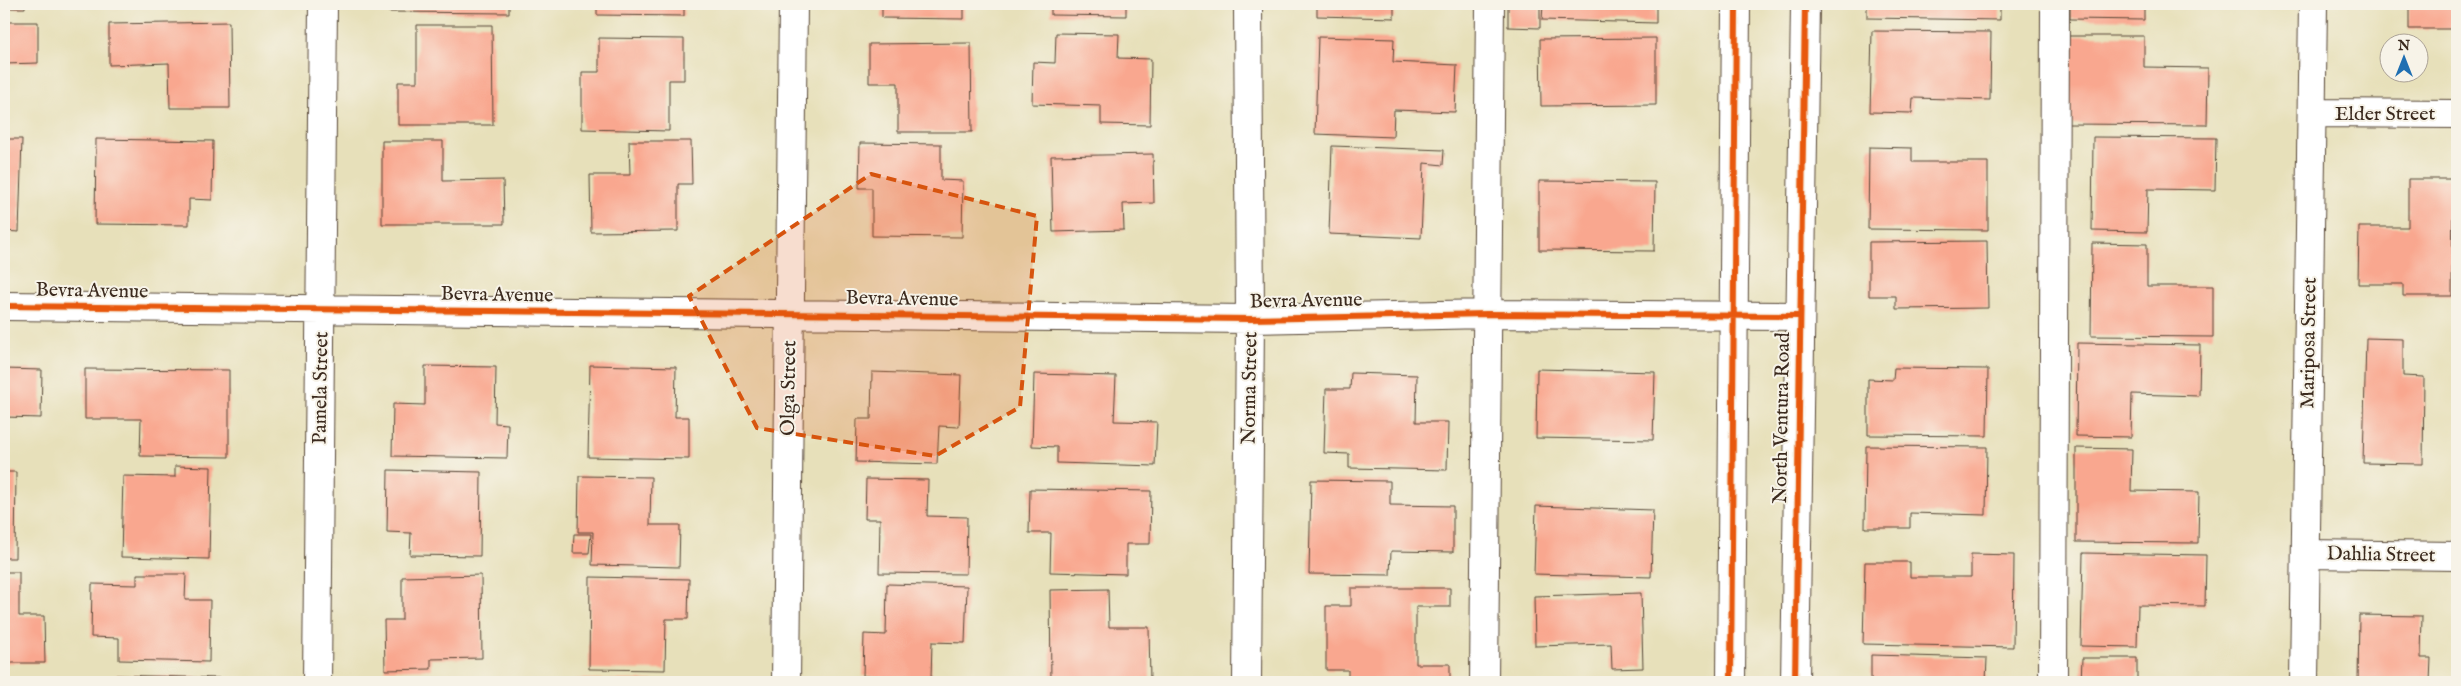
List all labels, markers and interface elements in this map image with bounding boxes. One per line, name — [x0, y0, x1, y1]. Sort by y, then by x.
north arrow — [2378, 32, 2428, 82]
text: N — [2397, 37, 2410, 55]
street label: Elder Street — [2335, 102, 2435, 127]
street label: Mariposa Street — [2295, 277, 2323, 409]
street label: Bevra Avenue — [35, 278, 149, 304]
street label: Bevra Avenue — [440, 282, 554, 308]
street label: Bevra Avenue — [845, 286, 959, 312]
street label: Bevra Avenue — [1249, 288, 1363, 314]
street label: Pamela Street — [308, 331, 334, 445]
street label: Norma Street — [1237, 331, 1263, 445]
street label: North Ventura Road — [1768, 332, 1796, 504]
street label: Olga Street — [776, 340, 802, 436]
street label: Dahlia Street — [2326, 542, 2436, 568]

